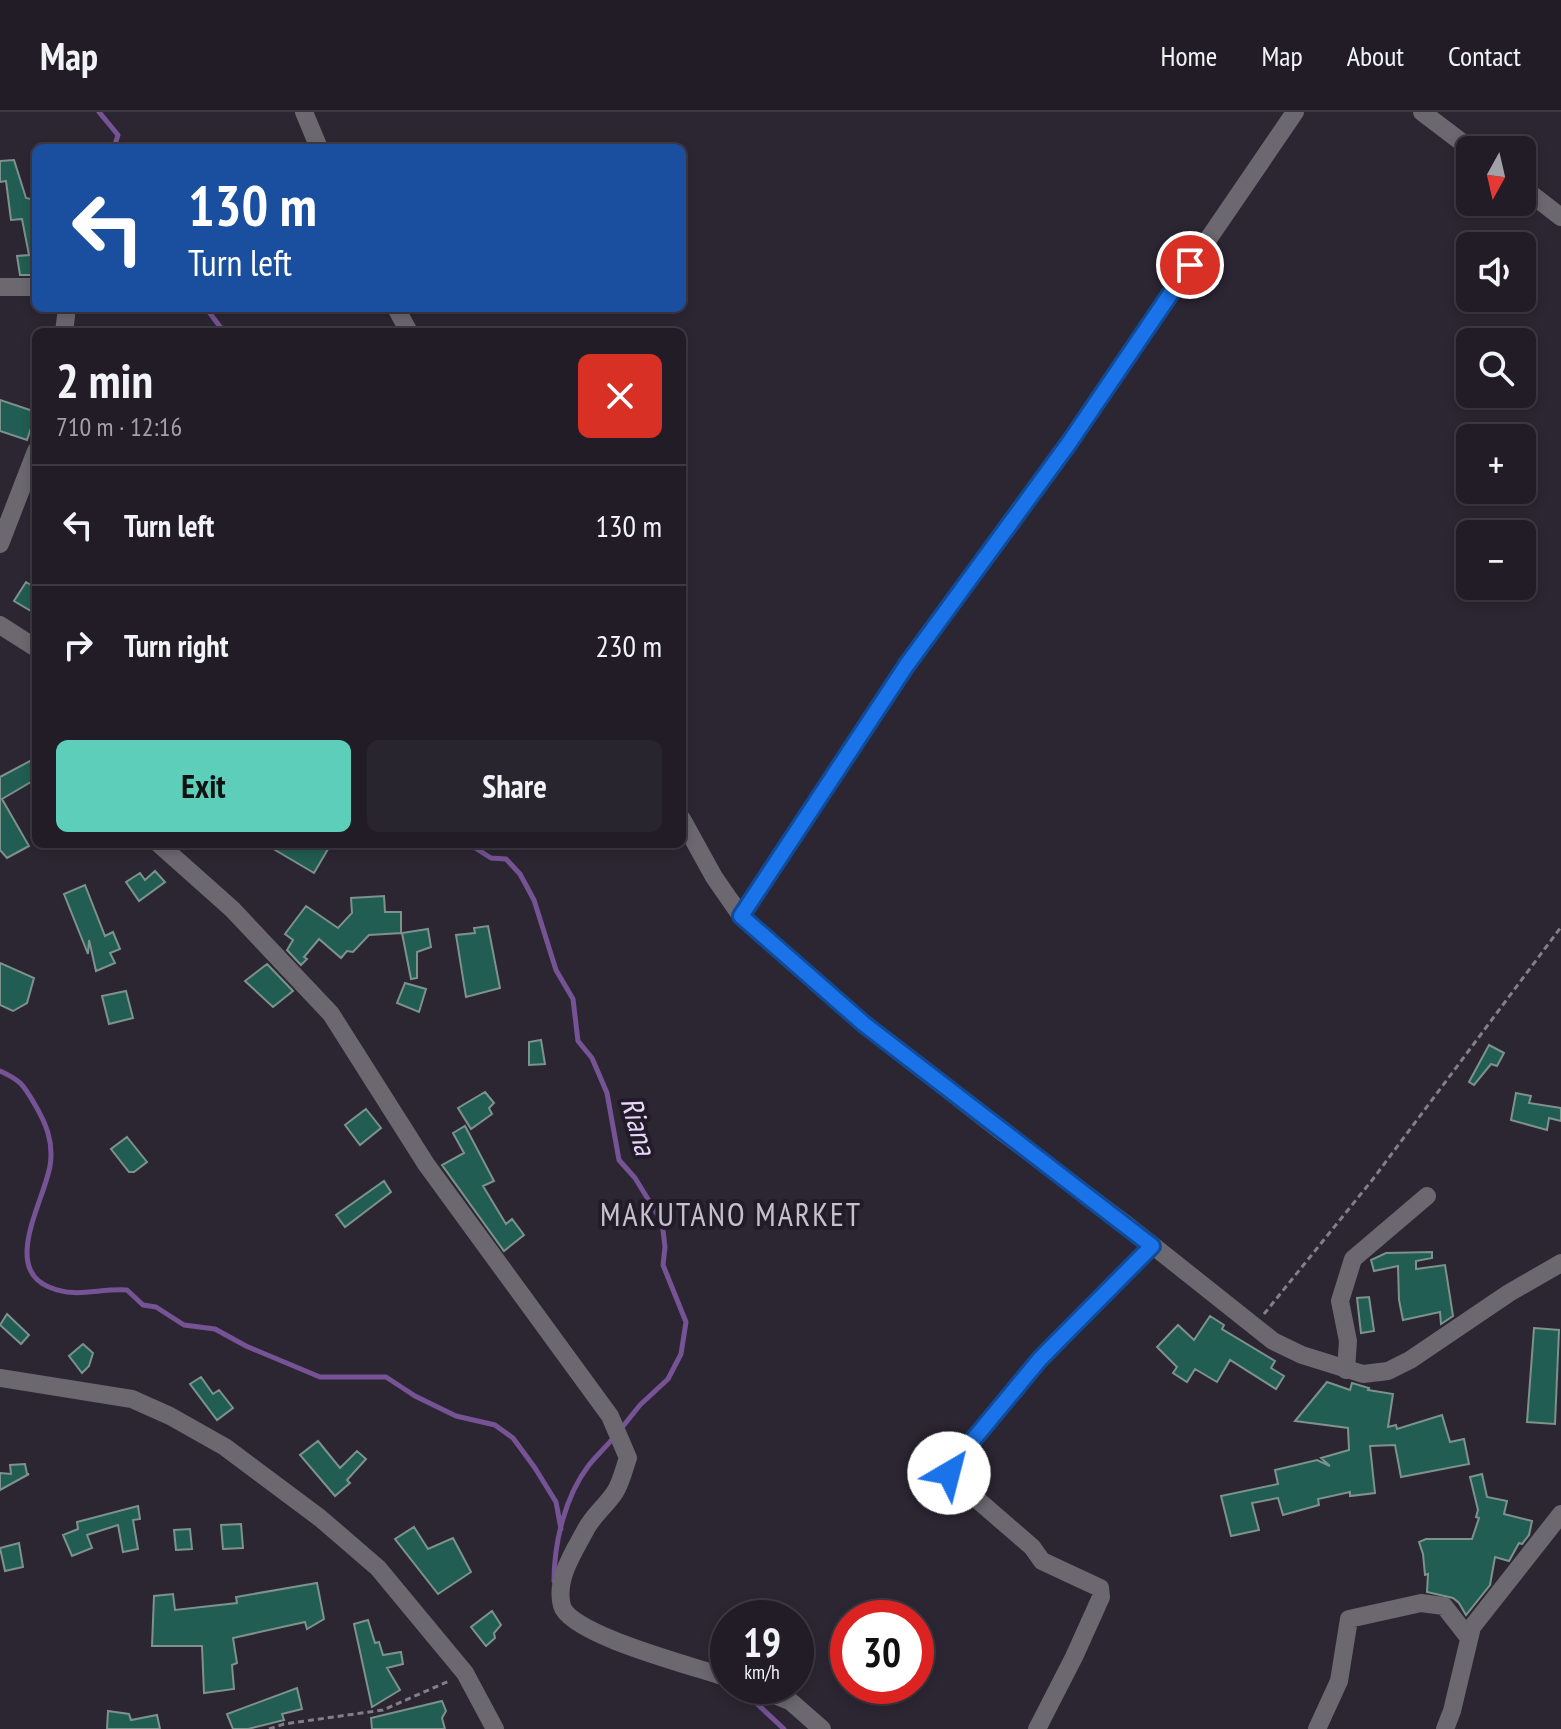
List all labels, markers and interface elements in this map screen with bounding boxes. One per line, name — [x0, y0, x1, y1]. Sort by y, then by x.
text: Map — [40, 31, 98, 80]
text: Home — [1161, 37, 1217, 74]
text: Map — [1261, 37, 1303, 74]
text: About — [1347, 37, 1404, 74]
text: Contact — [1448, 37, 1521, 74]
north arrow — [1456, 136, 1536, 216]
map controls — [1456, 136, 1536, 600]
text: 130 m — [188, 169, 317, 241]
icon: left — [56, 176, 160, 280]
pin — [1156, 231, 1224, 299]
button: sound — [1456, 232, 1536, 312]
text: Turn left — [188, 239, 292, 286]
icon: arrive — [1168, 243, 1212, 287]
button: search — [1456, 328, 1536, 408]
text: 2 min — [56, 349, 153, 411]
button: close — [578, 354, 662, 438]
text: 710 m · 12:16 — [56, 410, 182, 443]
button: + — [1456, 424, 1536, 504]
icon: left — [56, 503, 100, 547]
text: Turn left — [124, 506, 214, 545]
text: 130 m — [596, 506, 662, 545]
button: − — [1456, 520, 1536, 600]
icon: right — [56, 623, 100, 667]
text: Turn right — [124, 626, 228, 665]
text: 230 m — [596, 626, 662, 665]
button: Exit — [56, 740, 351, 832]
button: Share — [367, 740, 662, 832]
water label: Riana — [613, 1092, 667, 1161]
district label: MAKUTANO MARKET — [600, 1193, 862, 1235]
position arrow — [907, 1431, 991, 1515]
speed limit sign: 30 — [830, 1600, 934, 1704]
text: 19 — [743, 1616, 781, 1668]
text: km/h — [744, 1659, 780, 1685]

